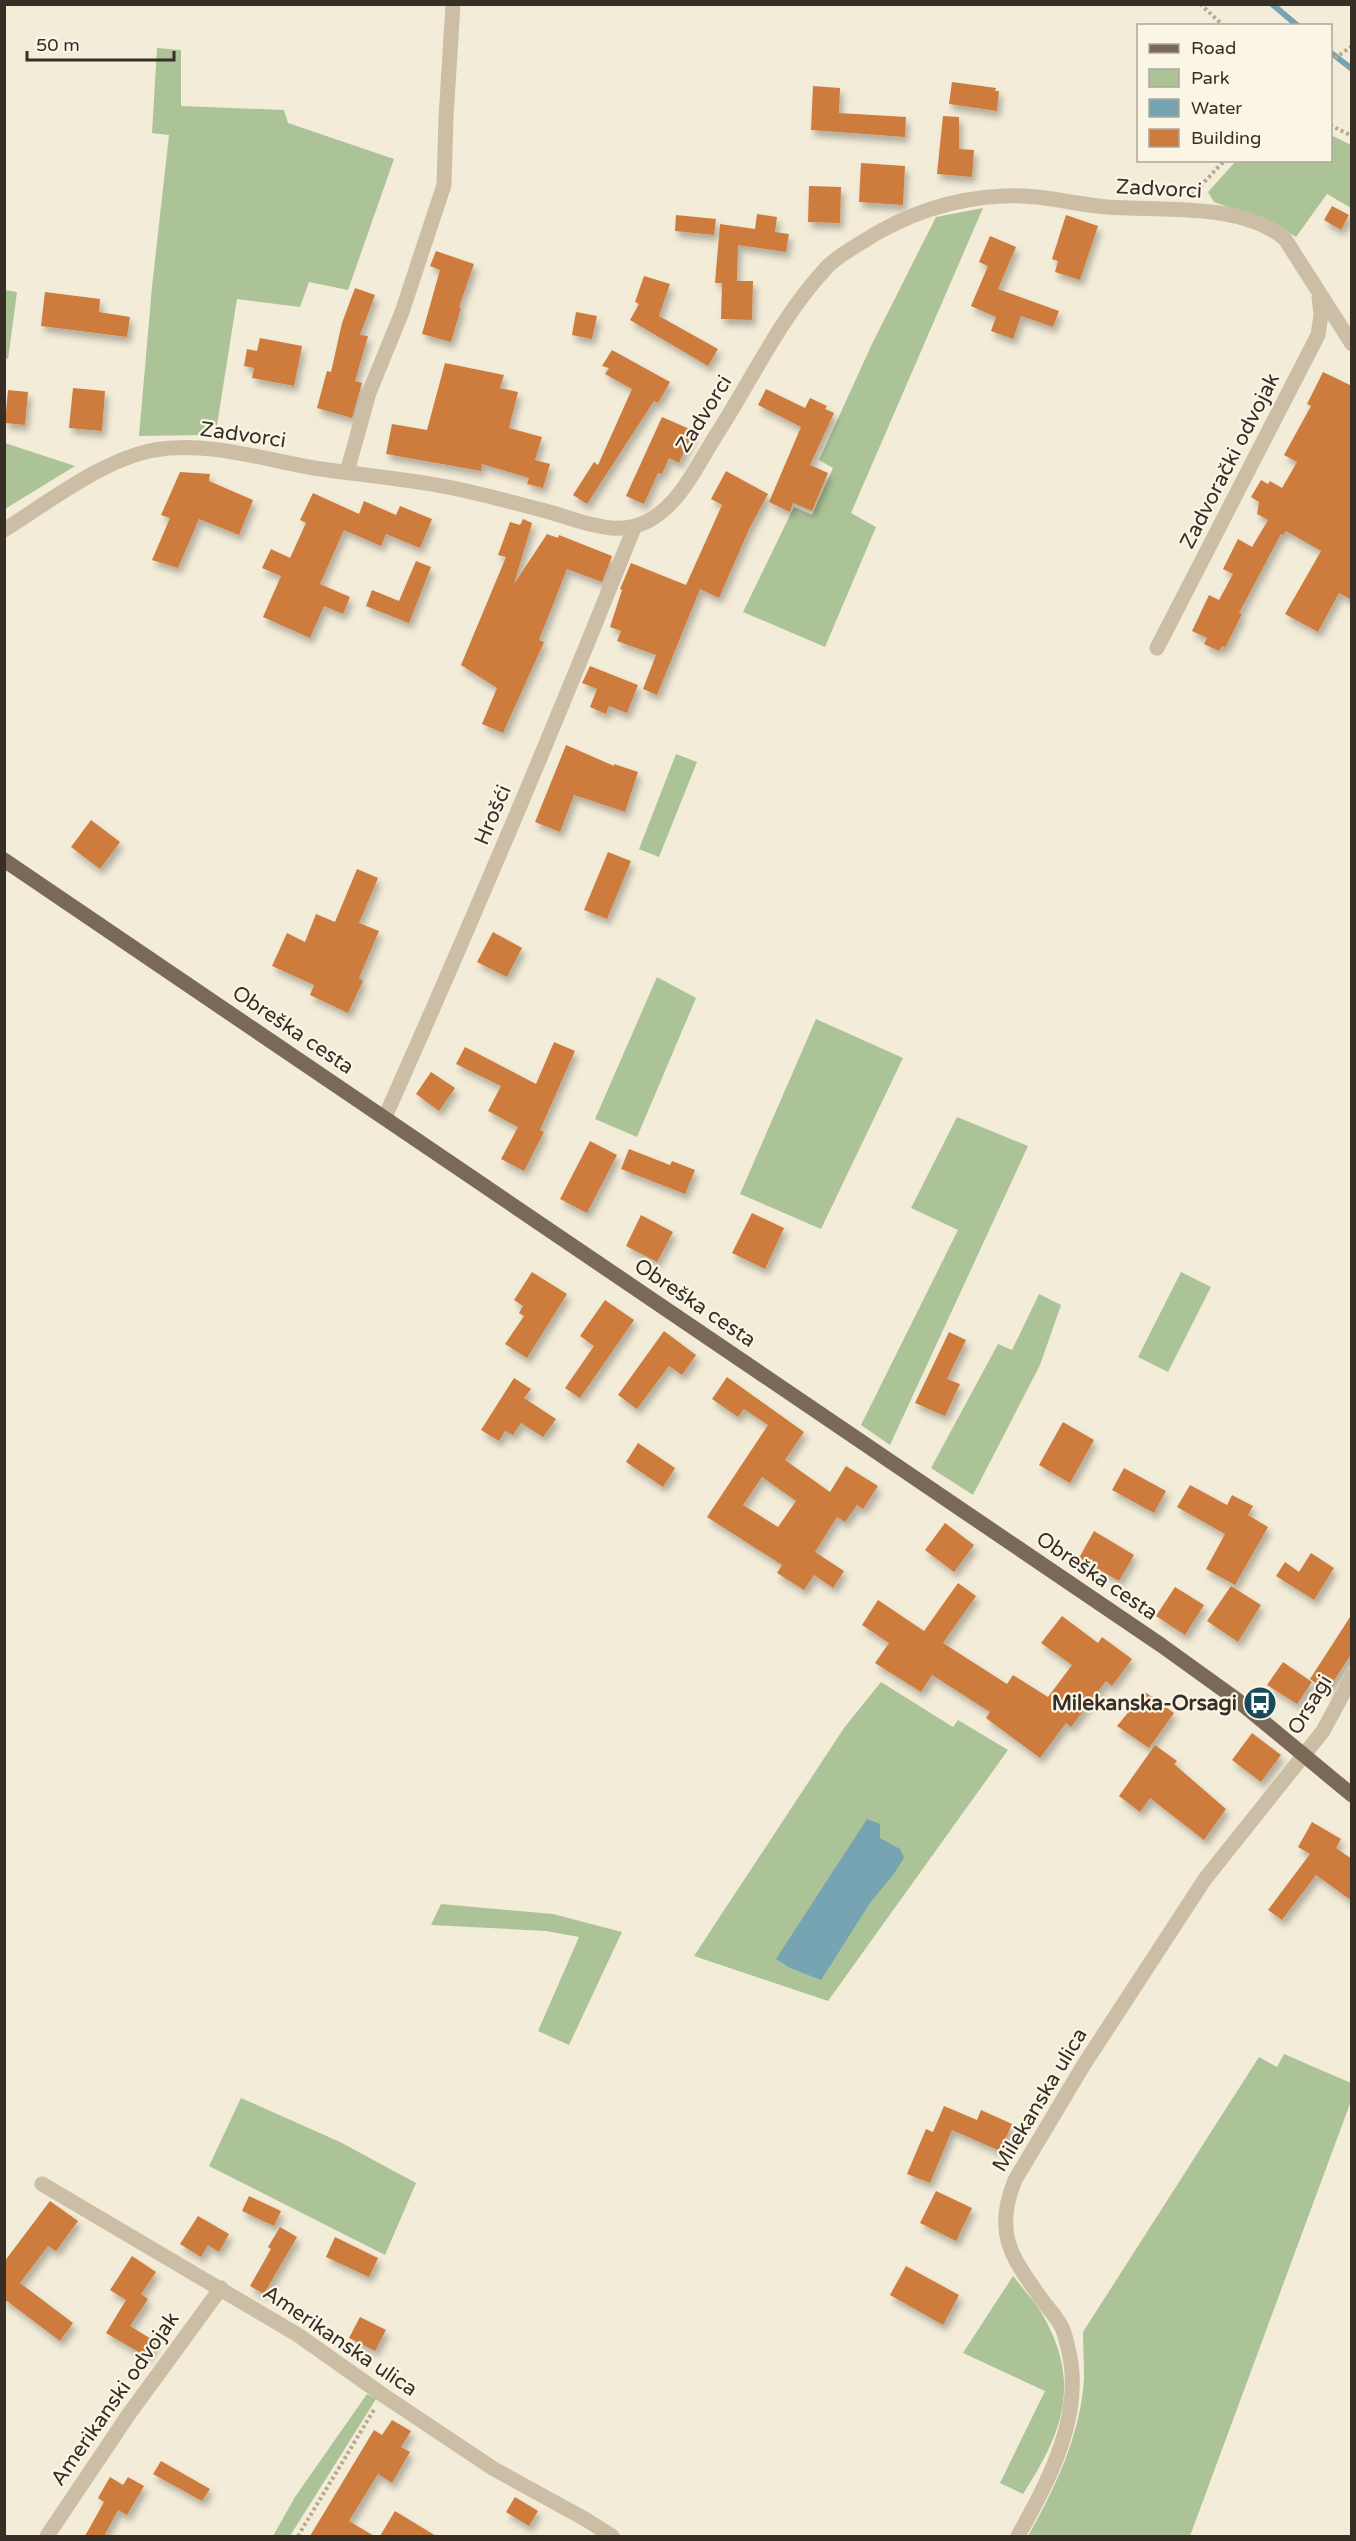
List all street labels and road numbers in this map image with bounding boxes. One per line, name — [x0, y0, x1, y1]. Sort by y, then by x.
street label: Zadvorci — [1115, 174, 1203, 204]
street label: Zadvorački odvojak — [1175, 369, 1285, 553]
street label: Zadvorci — [671, 371, 737, 457]
street label: Zadvorci — [199, 417, 287, 453]
street label: Hrošći — [469, 781, 517, 849]
street label: Obreška cesta — [228, 980, 358, 1080]
street label: Obreška cesta — [630, 1253, 760, 1353]
street label: Obreška cesta — [1032, 1526, 1162, 1626]
street label: Orsagi — [1282, 1671, 1338, 1739]
street label: Milekanska ulica — [987, 2024, 1093, 2176]
street label: Amerikanska ulica — [258, 2280, 422, 2402]
street label: Amerikanski odvojak — [46, 2307, 184, 2491]

